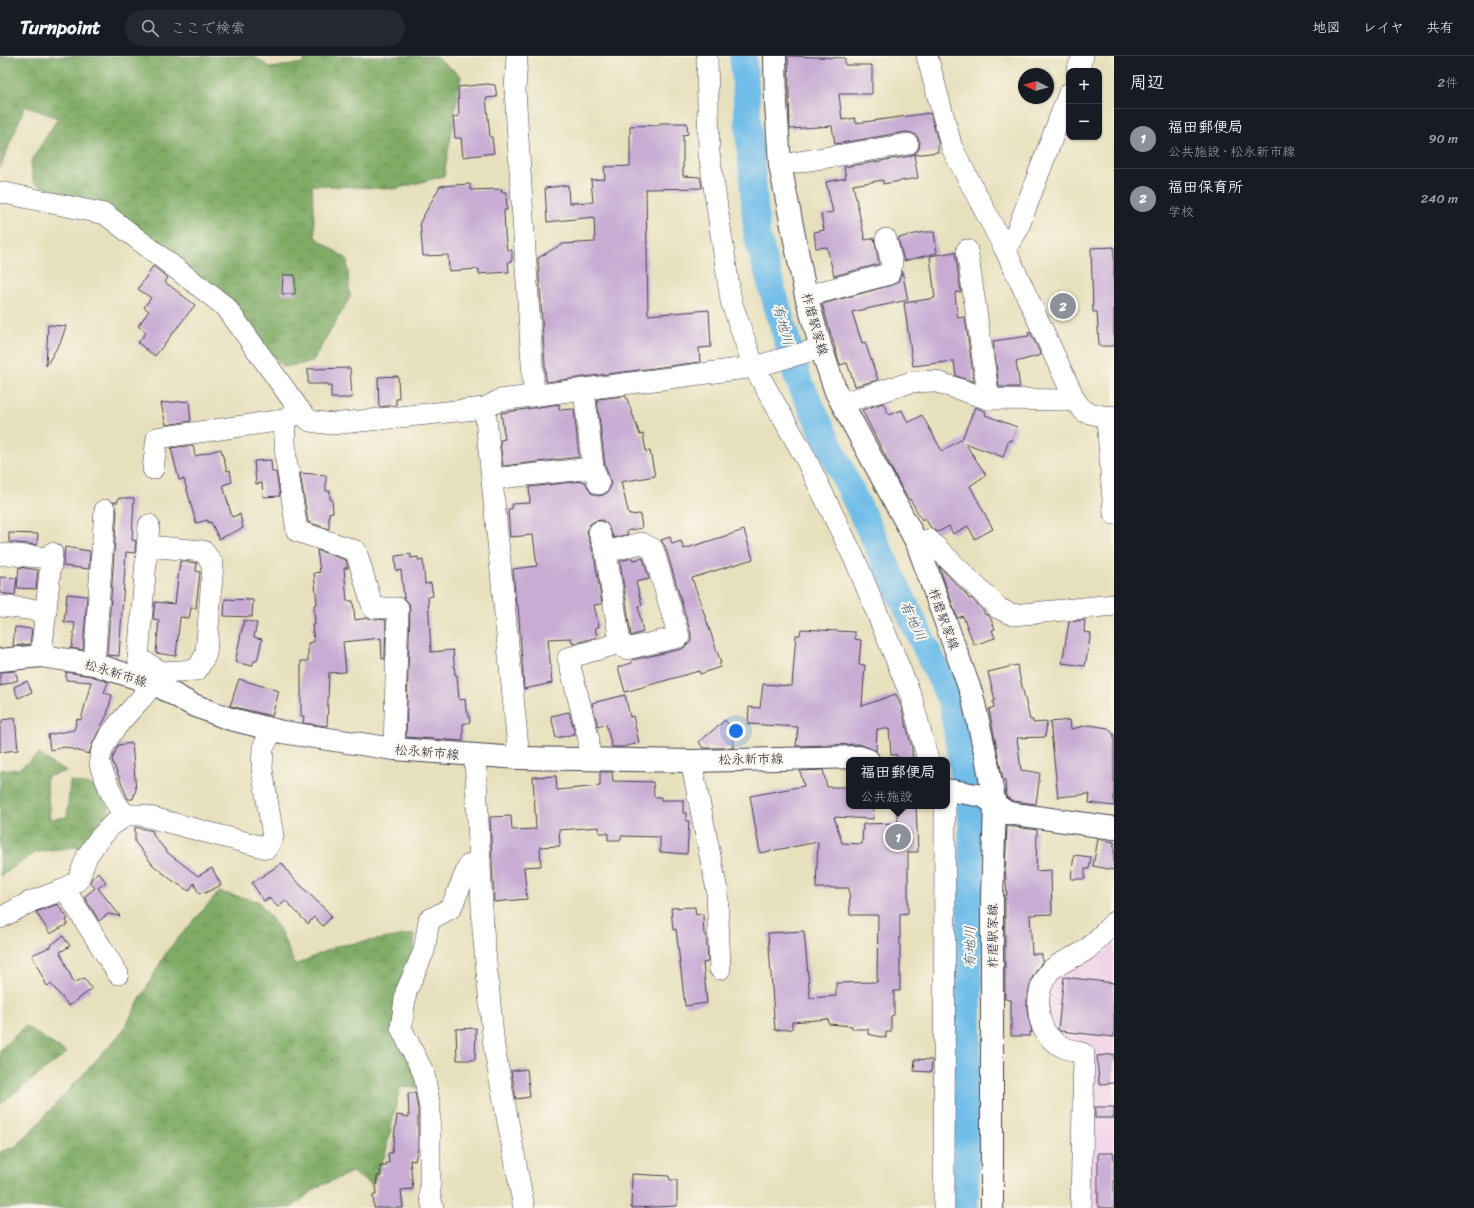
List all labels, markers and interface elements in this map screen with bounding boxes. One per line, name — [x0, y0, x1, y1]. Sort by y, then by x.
search box — [125, 10, 405, 46]
text: Turnpoint — [20, 11, 101, 44]
text: ここで検索 — [171, 15, 246, 41]
text: 地図 — [1313, 15, 1341, 40]
text: レイヤ — [1363, 15, 1404, 40]
text: 共有 — [1426, 15, 1454, 40]
icon: search — [139, 17, 161, 39]
text: 周辺 — [1130, 67, 1164, 97]
north arrow — [1018, 68, 1054, 104]
map controls — [1066, 68, 1102, 140]
button: + — [1066, 68, 1102, 104]
text: 2件 — [1437, 71, 1458, 94]
button: − — [1066, 104, 1102, 140]
text: 福田郵便局 — [1168, 114, 1243, 140]
text: 1 — [1140, 127, 1146, 150]
text: 90 m — [1428, 127, 1458, 150]
text: 公共施設 · 松永新市線 — [1168, 140, 1295, 163]
text: 福田保育所 — [1168, 174, 1243, 200]
text: 2 — [1139, 187, 1147, 210]
text: 240 m — [1421, 187, 1458, 210]
text: 学校 — [1168, 200, 1194, 223]
street label: 柞磨駅家線 — [795, 290, 835, 359]
pin: 2 — [1050, 291, 1076, 321]
water label: 有地川 — [765, 301, 801, 349]
street label: 柞磨駅家線 — [922, 585, 966, 654]
water label: 有地川 — [893, 597, 933, 645]
street label: 松永新市線 — [82, 652, 151, 694]
your location — [726, 721, 746, 741]
street label: 松永新市線 — [394, 738, 461, 766]
street label: 松永新市線 — [718, 747, 785, 771]
popup — [846, 757, 950, 809]
text: 福田郵便局 — [860, 759, 936, 785]
text: 公共施設 — [860, 785, 913, 808]
pin: 1 — [885, 822, 911, 852]
street label: 柞磨駅家線 — [981, 903, 1004, 969]
water label: 有地川 — [957, 926, 983, 968]

